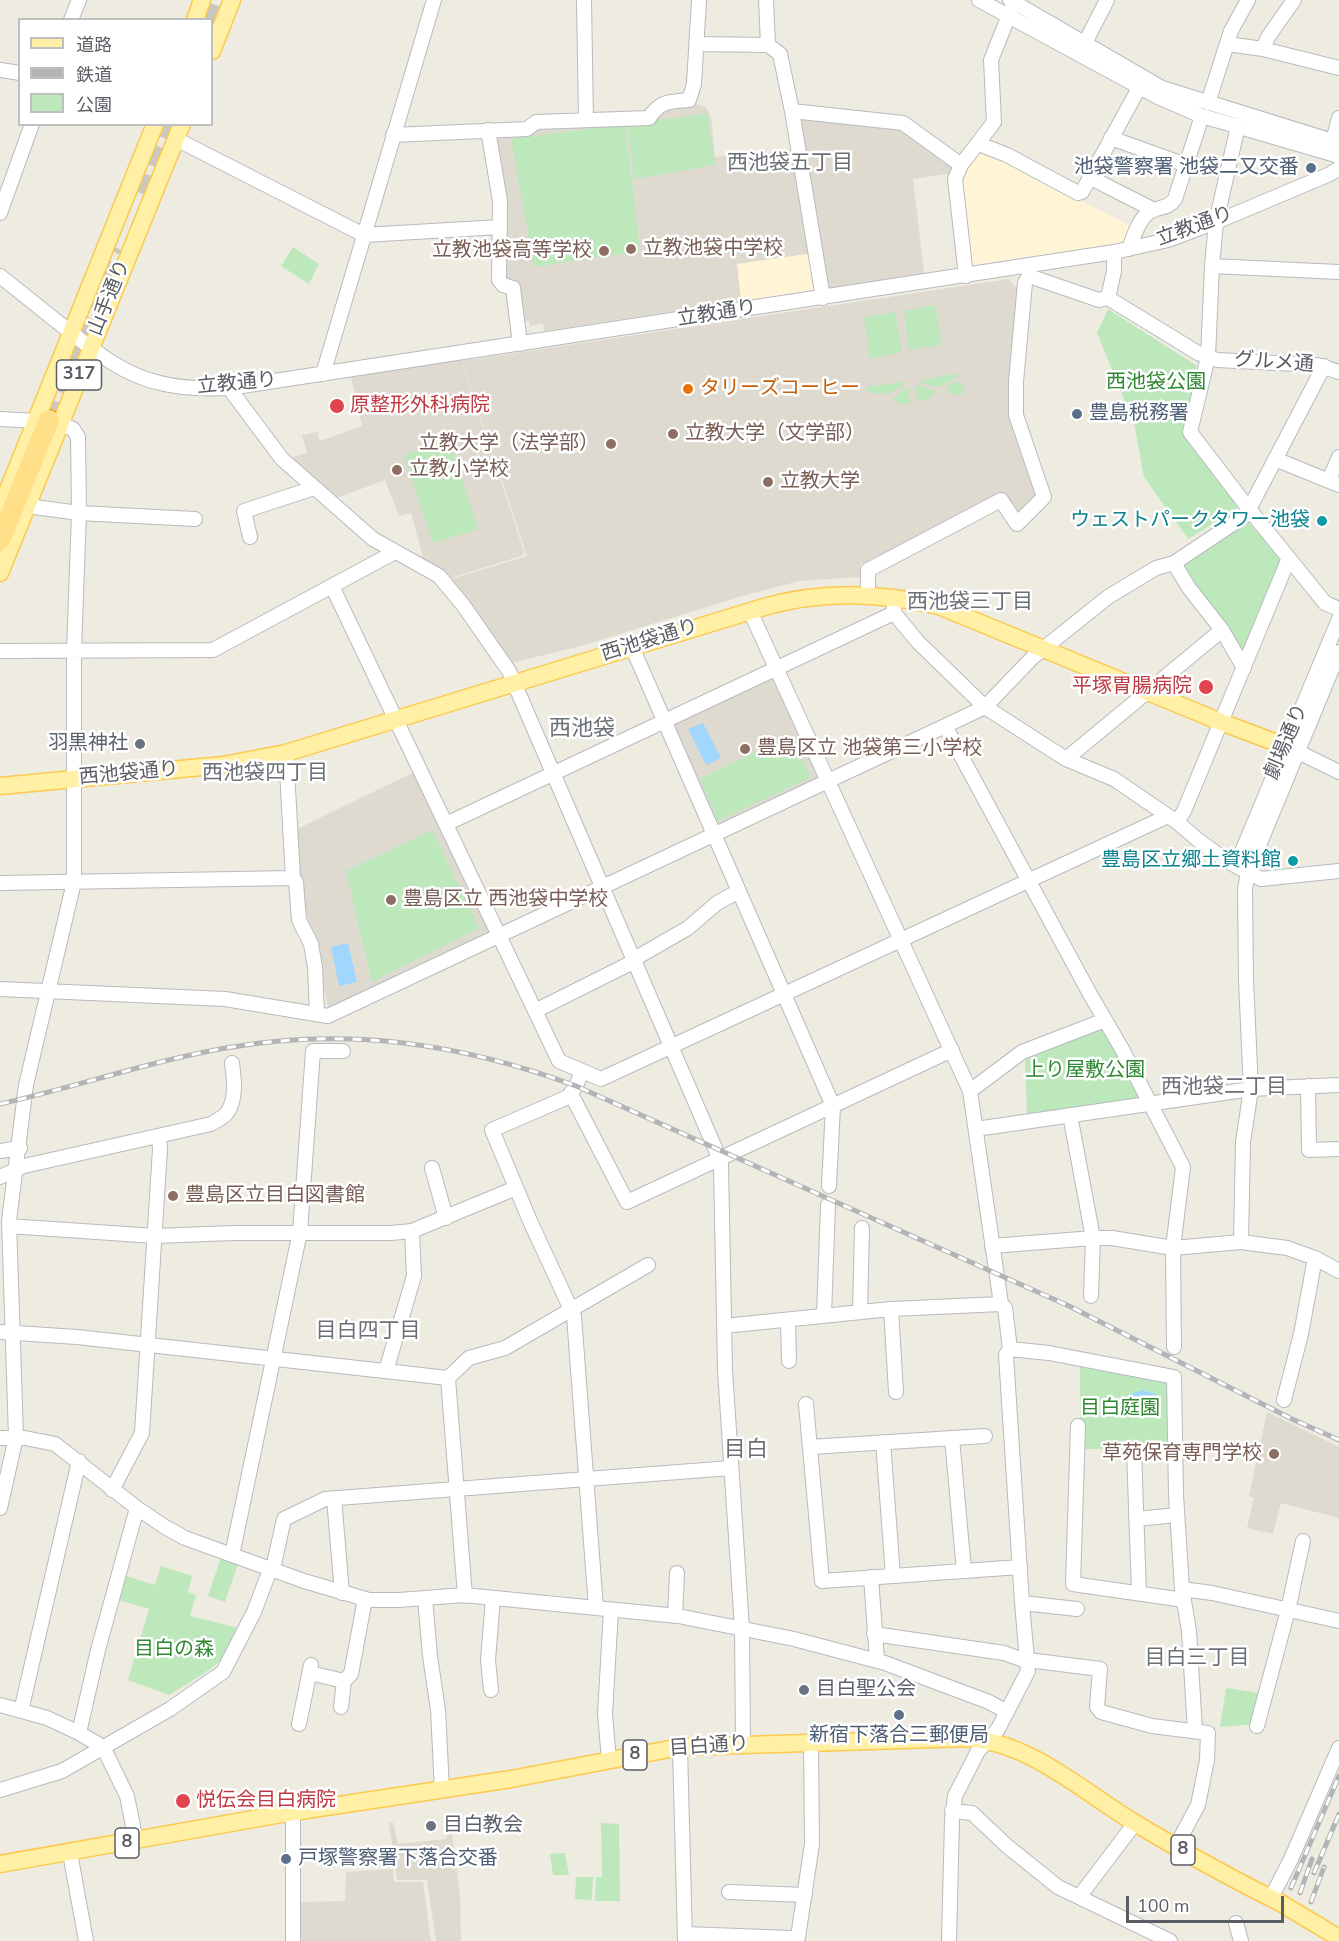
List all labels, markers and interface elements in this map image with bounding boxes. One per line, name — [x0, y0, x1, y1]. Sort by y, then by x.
legend — [18, 18, 213, 126]
text: 道路 — [76, 33, 112, 57]
text: 鉄道 — [76, 63, 112, 87]
text: 公園 — [76, 93, 112, 117]
district label: 西池袋五丁目 — [727, 151, 853, 177]
place label: 池袋警察署 池袋二又交番 — [1074, 156, 1299, 180]
marker: 池袋警察署 池袋二又交番 — [1304, 161, 1318, 175]
street label: 立教通り — [1153, 202, 1237, 252]
place label: 立教池袋中学校 — [643, 237, 783, 261]
place label: 立教池袋高等学校 — [432, 239, 592, 263]
marker: 立教池袋中学校 — [624, 242, 638, 256]
marker: 立教池袋高等学校 — [597, 244, 611, 258]
street label: 山手通り — [84, 256, 136, 340]
street label: 立教通り — [676, 296, 758, 332]
street label: グルメ通 — [1233, 348, 1315, 378]
road number: 317 — [56, 360, 101, 390]
street label: 立教通り — [196, 369, 278, 399]
park label: 西池袋公園 — [1106, 371, 1206, 395]
place label: タリーズコーヒー — [700, 377, 860, 401]
marker: タリーズコーヒー — [681, 382, 695, 396]
place label: 原整形外科病院 — [350, 394, 490, 418]
marker: 原整形外科病院 — [328, 397, 346, 415]
place label: 豊島税務署 — [1089, 402, 1189, 426]
marker: 豊島税務署 — [1070, 407, 1084, 421]
place label: 立教大学（文学部） — [685, 422, 865, 446]
marker: 立教大学（文学部） — [666, 427, 680, 441]
place label: 立教大学（法学部） — [419, 432, 599, 456]
marker: 立教大学（法学部） — [604, 437, 618, 451]
place label: 立教小学校 — [409, 458, 509, 482]
marker: 立教小学校 — [390, 463, 404, 477]
place label: 立教大学 — [780, 470, 860, 494]
marker: 立教大学 — [761, 475, 775, 489]
place label: ウェストパークタワー池袋 — [1070, 509, 1310, 533]
marker: ウェストパークタワー池袋 — [1315, 514, 1329, 528]
district label: 西池袋三丁目 — [907, 590, 1033, 616]
street label: 西池袋通り — [599, 615, 701, 667]
place label: 平塚胃腸病院 — [1072, 675, 1192, 699]
marker: 平塚胃腸病院 — [1197, 678, 1215, 696]
street label: 劇場通り — [1260, 700, 1314, 784]
district label: 西池袋 — [549, 717, 615, 743]
place label: 羽黒神社 — [48, 732, 128, 756]
marker: 羽黒神社 — [133, 737, 147, 751]
place label: 豊島区立 池袋第三小学校 — [757, 737, 982, 761]
marker: 豊島区立 池袋第三小学校 — [738, 742, 752, 756]
street label: 西池袋通り — [78, 758, 180, 790]
district label: 西池袋四丁目 — [202, 761, 328, 787]
place label: 豊島区立郷土資料館 — [1101, 849, 1281, 873]
marker: 豊島区立郷土資料館 — [1286, 854, 1300, 868]
place label: 豊島区立 西池袋中学校 — [403, 888, 608, 912]
marker: 豊島区立 西池袋中学校 — [384, 893, 398, 907]
park label: 上り屋敷公園 — [1025, 1059, 1145, 1083]
district label: 西池袋二丁目 — [1161, 1075, 1287, 1101]
place label: 豊島区立目白図書館 — [185, 1184, 365, 1208]
marker: 豊島区立目白図書館 — [166, 1189, 180, 1203]
district label: 目白四丁目 — [316, 1319, 420, 1345]
park label: 目白庭園 — [1080, 1397, 1160, 1421]
district label: 目白 — [724, 1438, 768, 1464]
place label: 草苑保育専門学校 — [1102, 1442, 1262, 1466]
marker: 草苑保育専門学校 — [1267, 1447, 1281, 1461]
park label: 目白の森 — [134, 1638, 214, 1662]
district label: 目白三丁目 — [1145, 1646, 1249, 1672]
place label: 目白聖公会 — [816, 1678, 916, 1702]
marker: 目白聖公会 — [797, 1683, 811, 1697]
marker: 新宿下落合三郵便局 — [892, 1708, 906, 1722]
place label: 新宿下落合三郵便局 — [809, 1724, 989, 1748]
street label: 目白通り — [668, 1732, 750, 1762]
road number: 8 — [623, 1740, 647, 1770]
place label: 悦伝会目白病院 — [196, 1789, 336, 1813]
marker: 悦伝会目白病院 — [174, 1792, 192, 1810]
place label: 目白教会 — [443, 1814, 523, 1838]
marker: 目白教会 — [424, 1819, 438, 1833]
road number: 8 — [115, 1828, 139, 1858]
road number: 8 — [1171, 1835, 1195, 1865]
place label: 戸塚警察署下落合交番 — [298, 1847, 498, 1871]
marker: 戸塚警察署下落合交番 — [279, 1852, 293, 1866]
scale bar — [1129, 1884, 1286, 1922]
text: 100 m — [1137, 1894, 1189, 1918]

